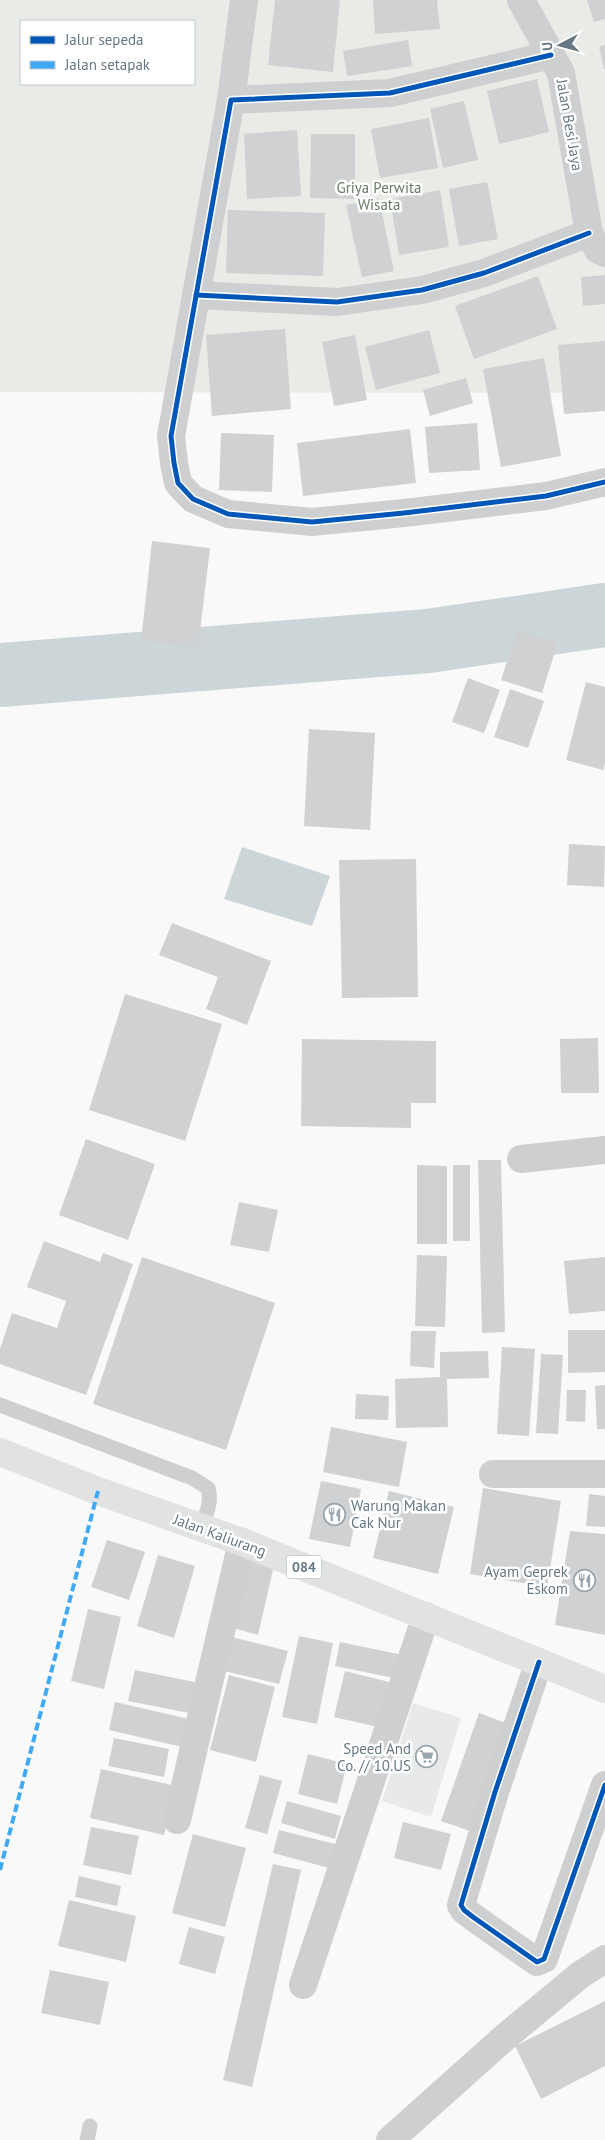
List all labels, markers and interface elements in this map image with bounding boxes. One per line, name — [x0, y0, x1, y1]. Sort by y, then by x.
legend — [20, 20, 195, 85]
north arrow — [535, 20, 585, 70]
text: Jalur sepeda — [64, 30, 144, 49]
text: U — [538, 41, 556, 52]
text: Jalan setapak — [64, 55, 151, 74]
street label: Jalan Besi Jaya — [552, 77, 587, 172]
park label: Griya Perwita Wisata — [337, 178, 421, 214]
place label: Warung Makan Cak Nur — [351, 1496, 446, 1532]
restaurant icon: Warung Makan Cak Nur — [323, 1502, 347, 1526]
street label: Jalan Kaliurang — [170, 1509, 269, 1561]
road number: 084 — [286, 1555, 322, 1578]
place label: Ayam Geprek Eskom — [484, 1562, 569, 1598]
restaurant icon: Ayam Geprek Eskom — [572, 1568, 596, 1592]
place label: Speed And Co. // 10.US — [337, 1739, 411, 1775]
supermarket icon: Speed And Co. // 10.US — [415, 1745, 439, 1769]

